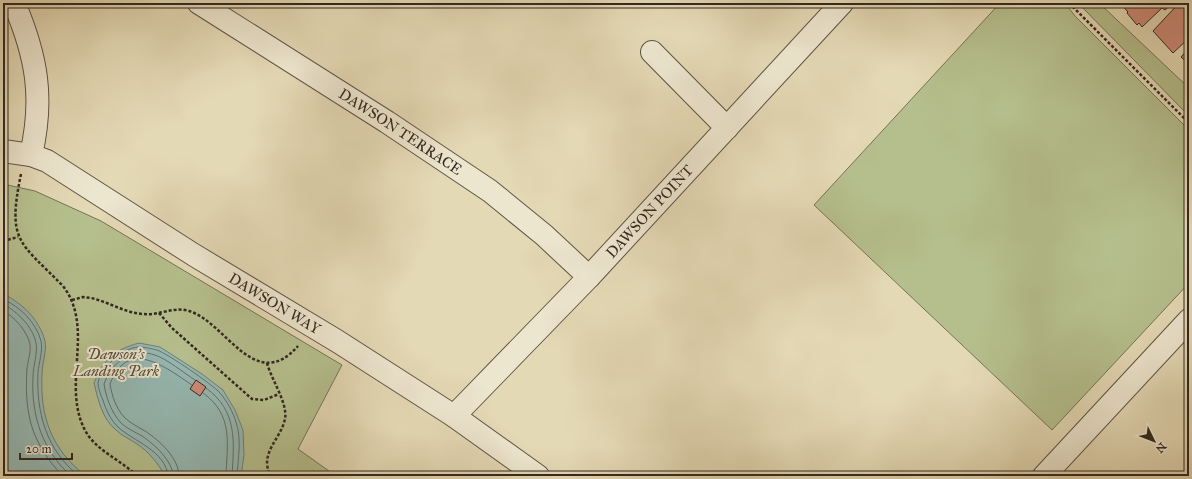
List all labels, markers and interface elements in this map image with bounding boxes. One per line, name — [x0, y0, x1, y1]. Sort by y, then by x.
street label: DAWSON TERRACE — [335, 85, 466, 179]
street label: DAWSON POINT — [602, 161, 697, 262]
street label: DAWSON WAY — [226, 269, 324, 338]
park label: Dawson's Landing Park — [72, 345, 159, 380]
north arrow — [1134, 421, 1174, 461]
scale bar — [20, 435, 72, 461]
text: N — [1153, 440, 1169, 456]
text: 20 m — [26, 442, 52, 456]

